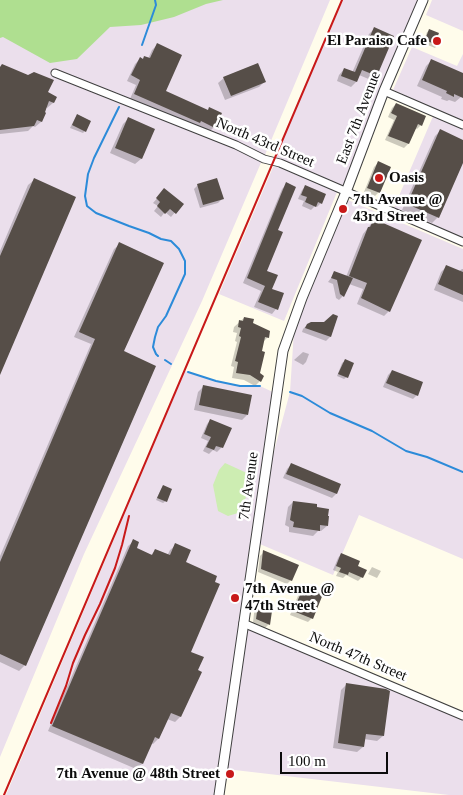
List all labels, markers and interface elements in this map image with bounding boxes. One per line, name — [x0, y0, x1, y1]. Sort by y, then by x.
place label: El Paraiso Cafe — [327, 32, 427, 50]
marker: El Paraiso Cafe — [431, 35, 443, 47]
street label: East 7th Avenue — [333, 69, 385, 167]
street label: North 43rd Street — [213, 114, 317, 172]
place label: Oasis — [389, 169, 424, 187]
marker: Oasis — [373, 172, 385, 184]
place label: 7th Avenue @ 43rd Street — [353, 191, 443, 226]
marker: 7th Avenue @ 43rd Street — [337, 203, 349, 215]
street label: 7th Avenue — [235, 451, 263, 521]
place label: 7th Avenue @ 47th Street — [245, 580, 335, 615]
marker: 7th Avenue @ 47th Street — [229, 592, 241, 604]
street label: North 47th Street — [307, 628, 409, 686]
scale bar — [283, 742, 390, 774]
text: 100 m — [288, 753, 326, 769]
place label: 7th Avenue @ 48th Street — [57, 765, 220, 783]
marker: 7th Avenue @ 48th Street — [224, 768, 236, 780]

